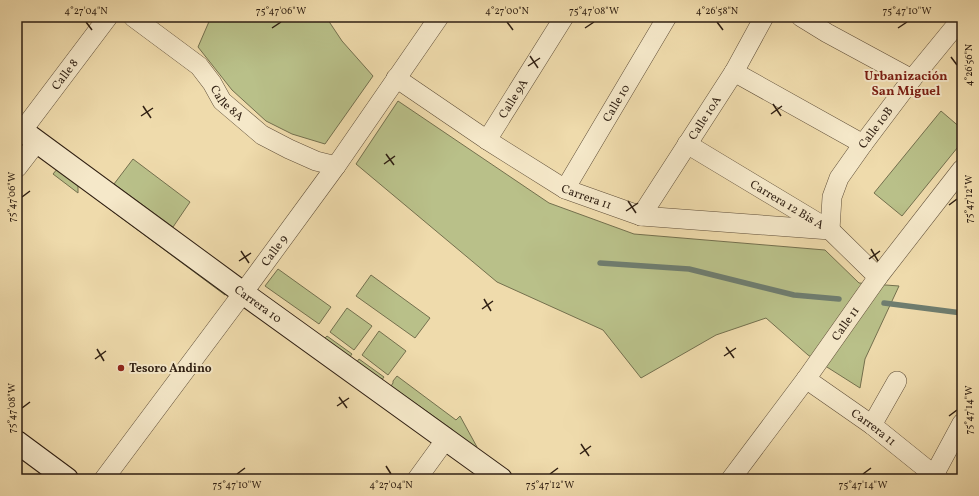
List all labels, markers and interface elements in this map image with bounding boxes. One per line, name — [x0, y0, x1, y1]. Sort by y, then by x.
text: 4°27'04"N — [64, 4, 108, 18]
text: 75°47'06"W — [256, 4, 306, 18]
text: 4°27'00"N — [485, 4, 530, 18]
text: 75°47'08"W — [569, 4, 619, 18]
text: 4°26'58"N — [696, 4, 739, 18]
text: 75°47'10"W — [882, 4, 932, 18]
text: 4°26'56"N — [962, 43, 976, 86]
street label: Calle 8 — [49, 56, 83, 94]
district label: Urbanización San Miguel — [864, 68, 948, 101]
street label: Calle 9A — [495, 76, 533, 122]
street label: Calle 10 — [600, 82, 634, 125]
street label: Calle 8A — [206, 83, 247, 125]
street label: Calle 10A — [685, 93, 726, 143]
street label: Calle 10B — [855, 104, 897, 152]
text: 75°47'06"W — [5, 172, 19, 222]
text: 75°47'12"W — [962, 175, 976, 223]
street label: Carrera 12 Bis A — [747, 177, 827, 234]
street label: Carrera 11 — [559, 181, 613, 214]
street label: Calle 9 — [258, 232, 292, 270]
street label: Carrera 10 — [231, 282, 284, 327]
street label: Calle 11 — [828, 304, 864, 344]
place label: Tesoro Andino — [129, 361, 212, 377]
marker: Tesoro Andino — [116, 363, 126, 373]
text: 75°47'08"W — [5, 383, 19, 433]
text: 75°47'14"W — [962, 386, 976, 434]
street label: Carrera 11 — [847, 406, 899, 450]
text: 75°47'10"W — [212, 478, 262, 492]
text: 4°27'04"N — [369, 478, 413, 492]
text: 75°47'12"W — [526, 478, 574, 492]
text: 75°47'14"W — [839, 478, 887, 492]

